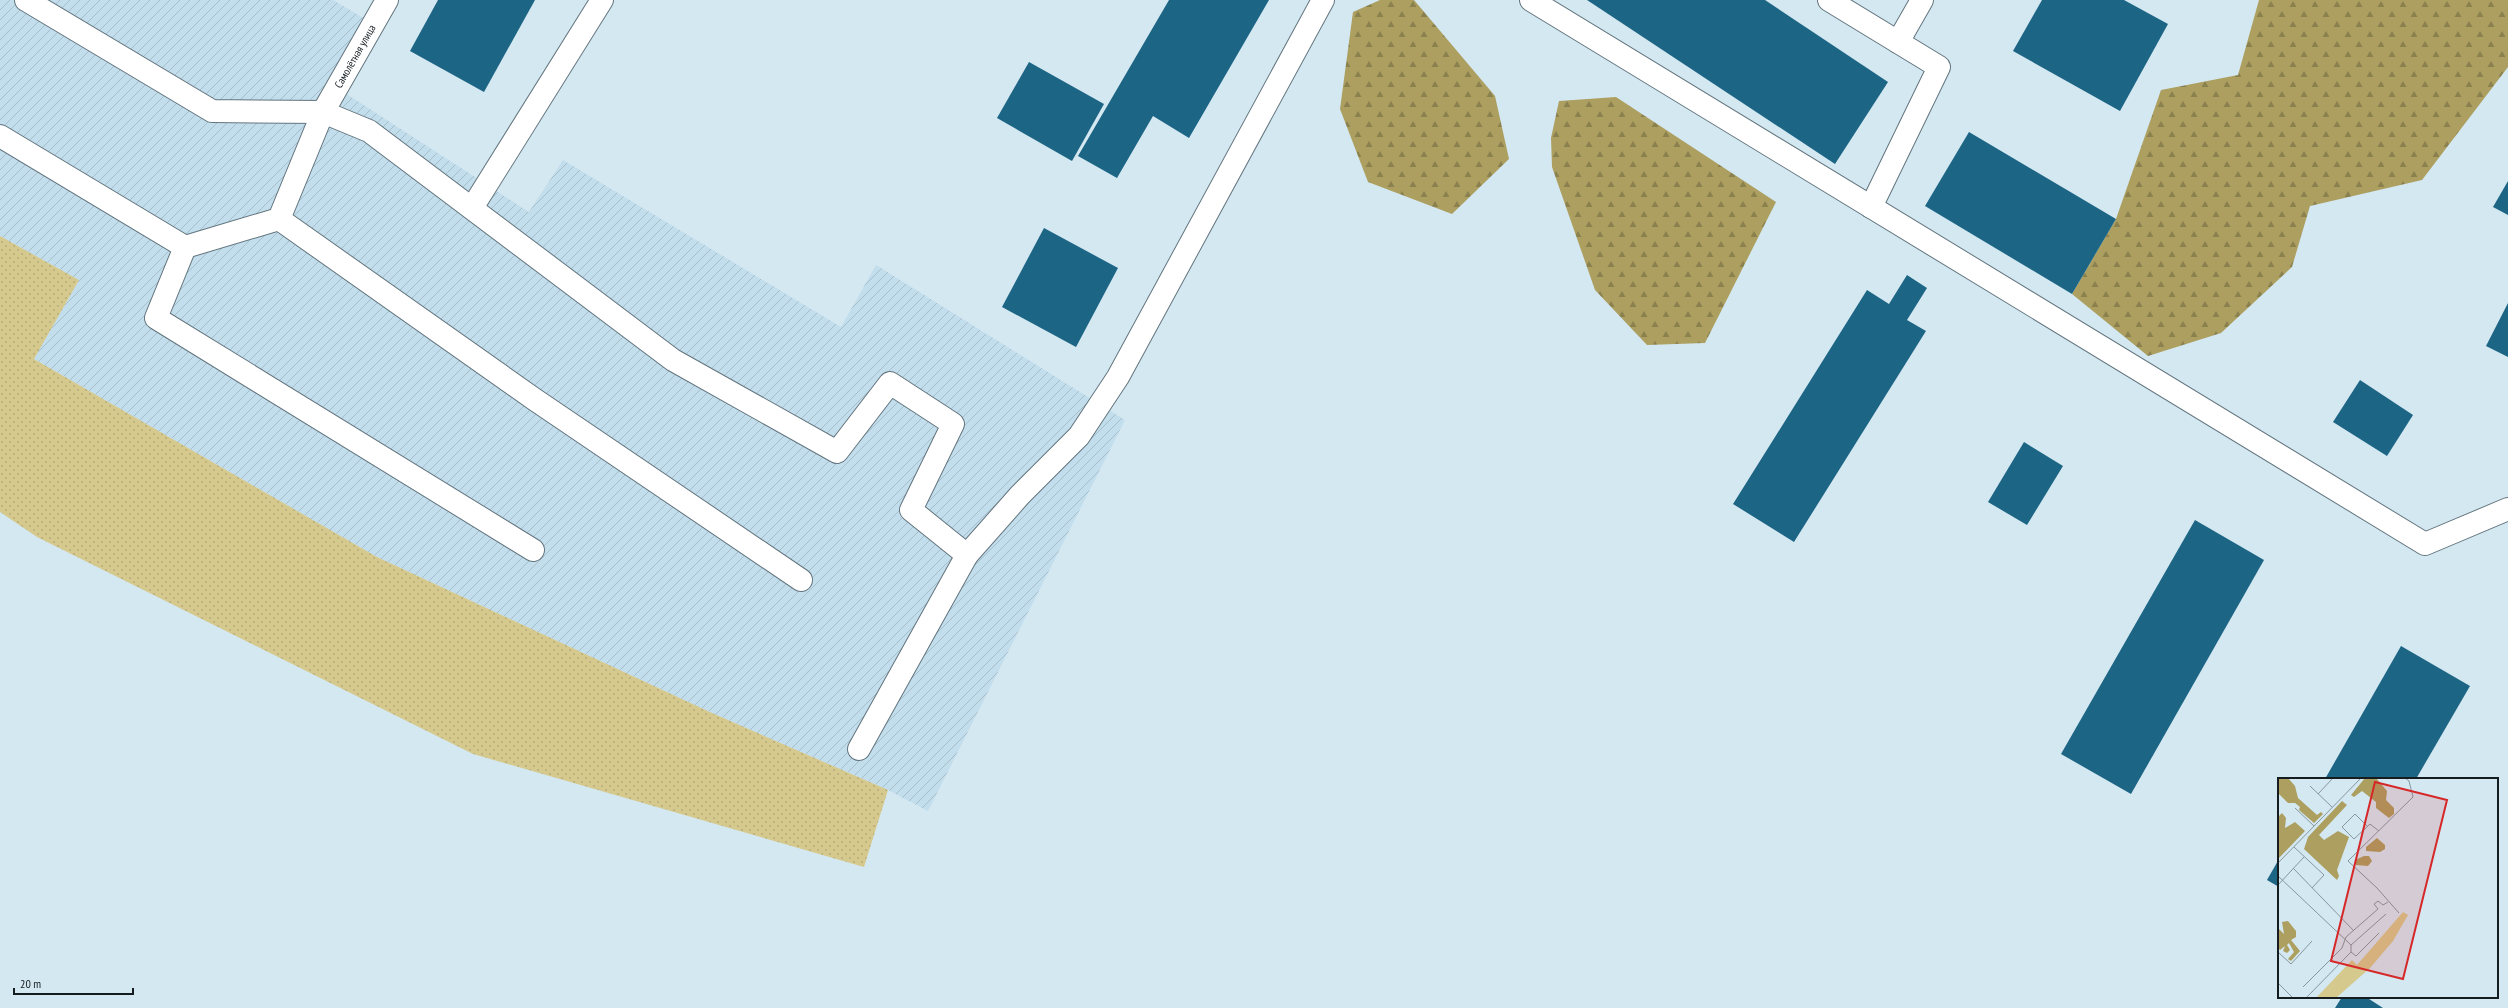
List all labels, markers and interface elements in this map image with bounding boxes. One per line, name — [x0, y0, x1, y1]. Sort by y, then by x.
street label: Самолётная улица — [331, 22, 379, 90]
inset map — [2278, 778, 2498, 998]
scale bar — [14, 970, 133, 996]
text: 20 m — [20, 976, 41, 991]

